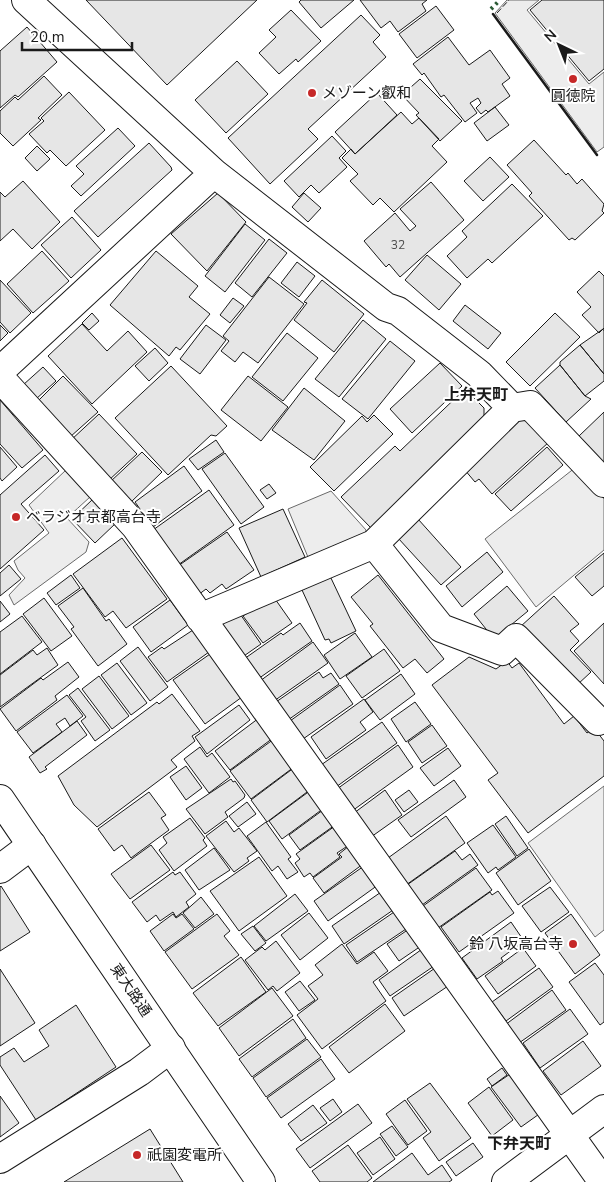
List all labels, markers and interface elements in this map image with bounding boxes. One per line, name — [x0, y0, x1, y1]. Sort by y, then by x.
scale bar — [22, 20, 132, 52]
north arrow — [534, 20, 584, 70]
text: N — [540, 25, 561, 46]
text: 20 m — [30, 27, 65, 47]
marker: 圓徳院 — [567, 73, 579, 85]
place label: メゾーン叡和 — [322, 83, 411, 103]
place label: 圓徳院 — [550, 86, 596, 106]
marker: メゾーン叡和 — [306, 87, 318, 99]
house number: 32 — [391, 237, 405, 253]
district label: 上弁天町 — [444, 384, 508, 406]
place label: ベラジオ京都高台寺 — [26, 507, 161, 527]
marker: ベラジオ京都高台寺 — [10, 511, 22, 523]
place label: 鈴 八坂高台寺 — [469, 934, 563, 954]
marker: 鈴 八坂高台寺 — [567, 938, 579, 950]
street label: 東大路通 — [106, 960, 156, 1020]
district label: 下弁天町 — [487, 1133, 551, 1155]
place label: 祇園変電所 — [147, 1145, 222, 1165]
marker: 祇園変電所 — [131, 1149, 143, 1161]

